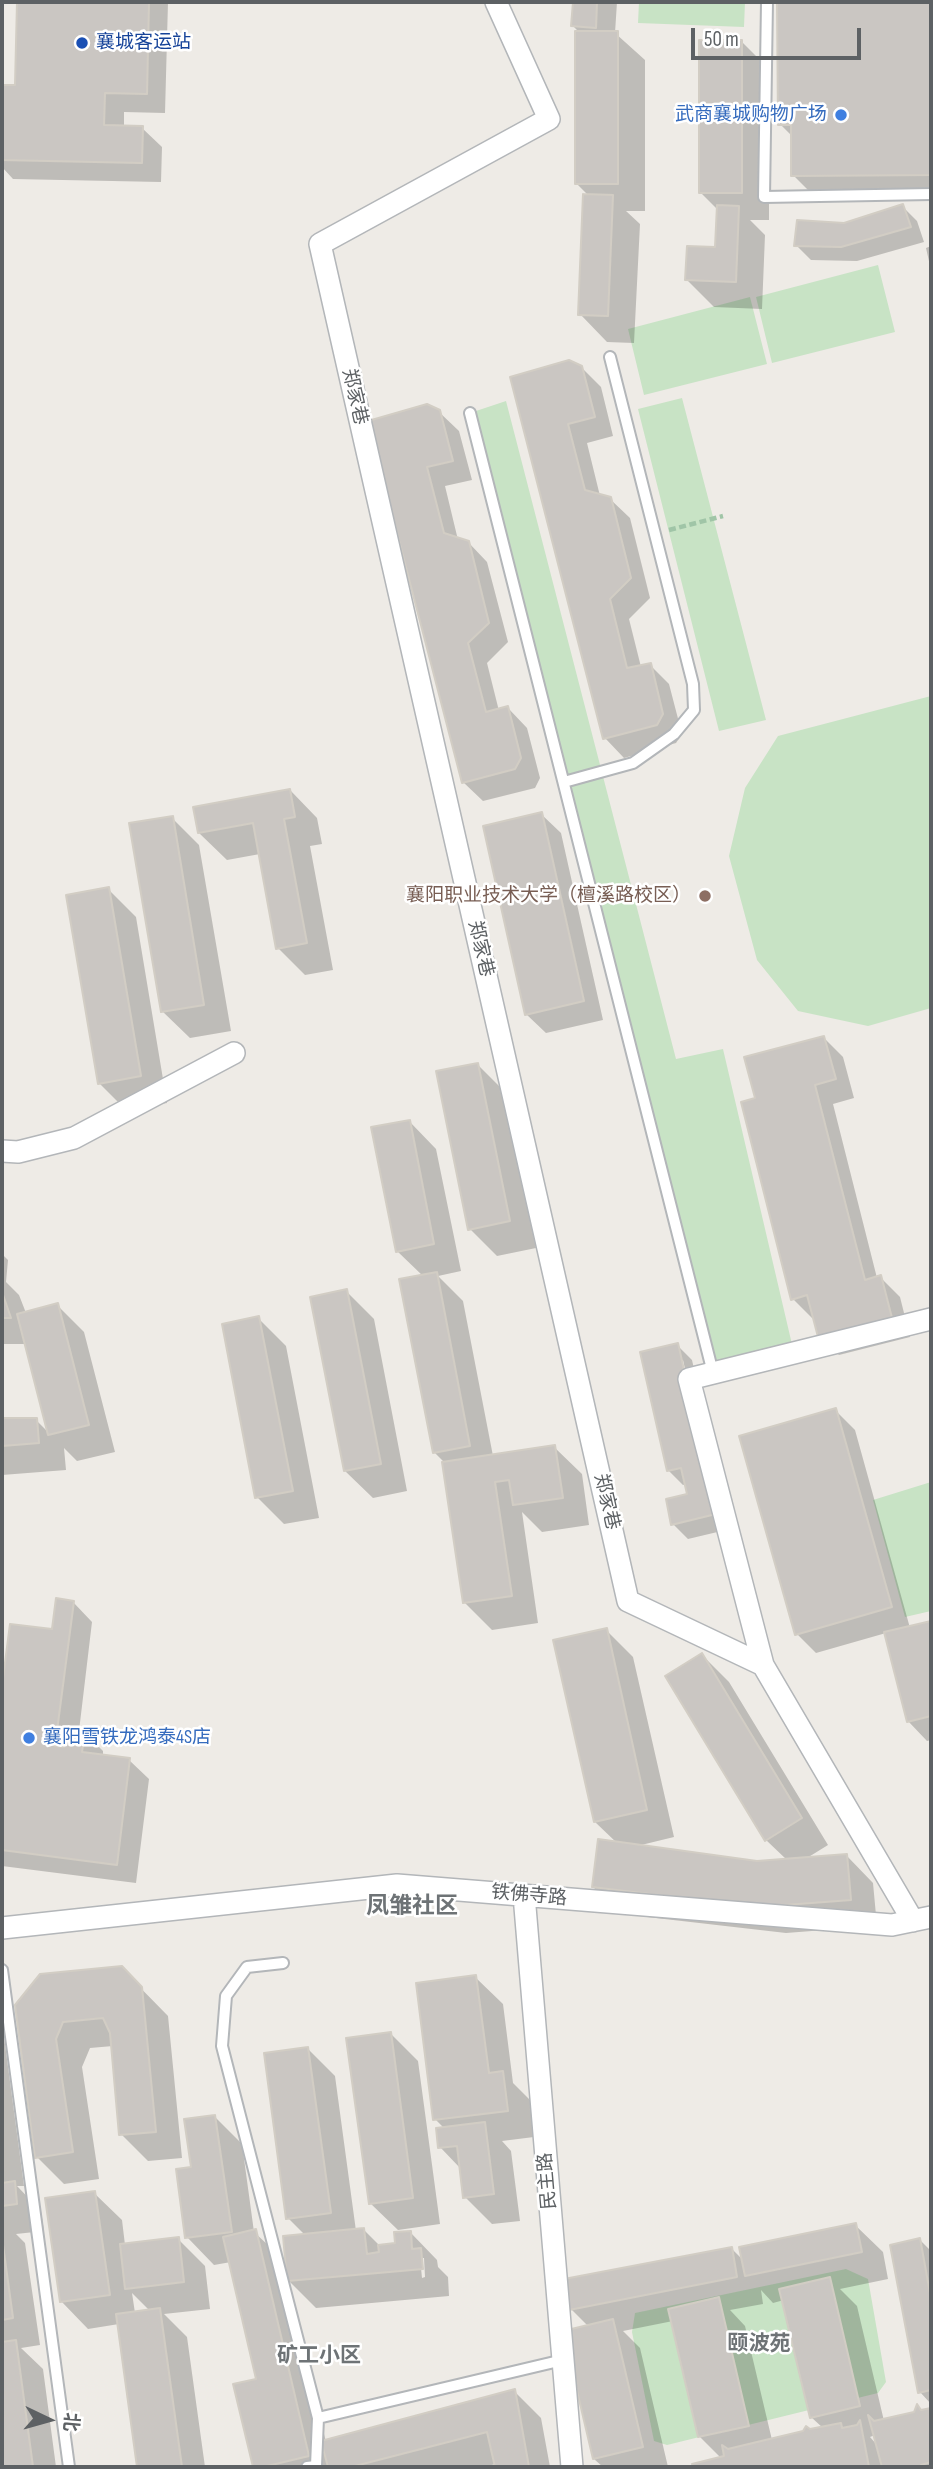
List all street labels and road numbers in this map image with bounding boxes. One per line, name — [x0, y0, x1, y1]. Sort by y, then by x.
street label: 郑家巷 — [336, 367, 372, 427]
street label: 郑家巷 — [462, 919, 498, 979]
street label: 郑家巷 — [588, 1472, 624, 1532]
street label: 铁佛寺路 — [490, 1881, 568, 1911]
street label: 民主路 — [534, 2152, 562, 2210]

